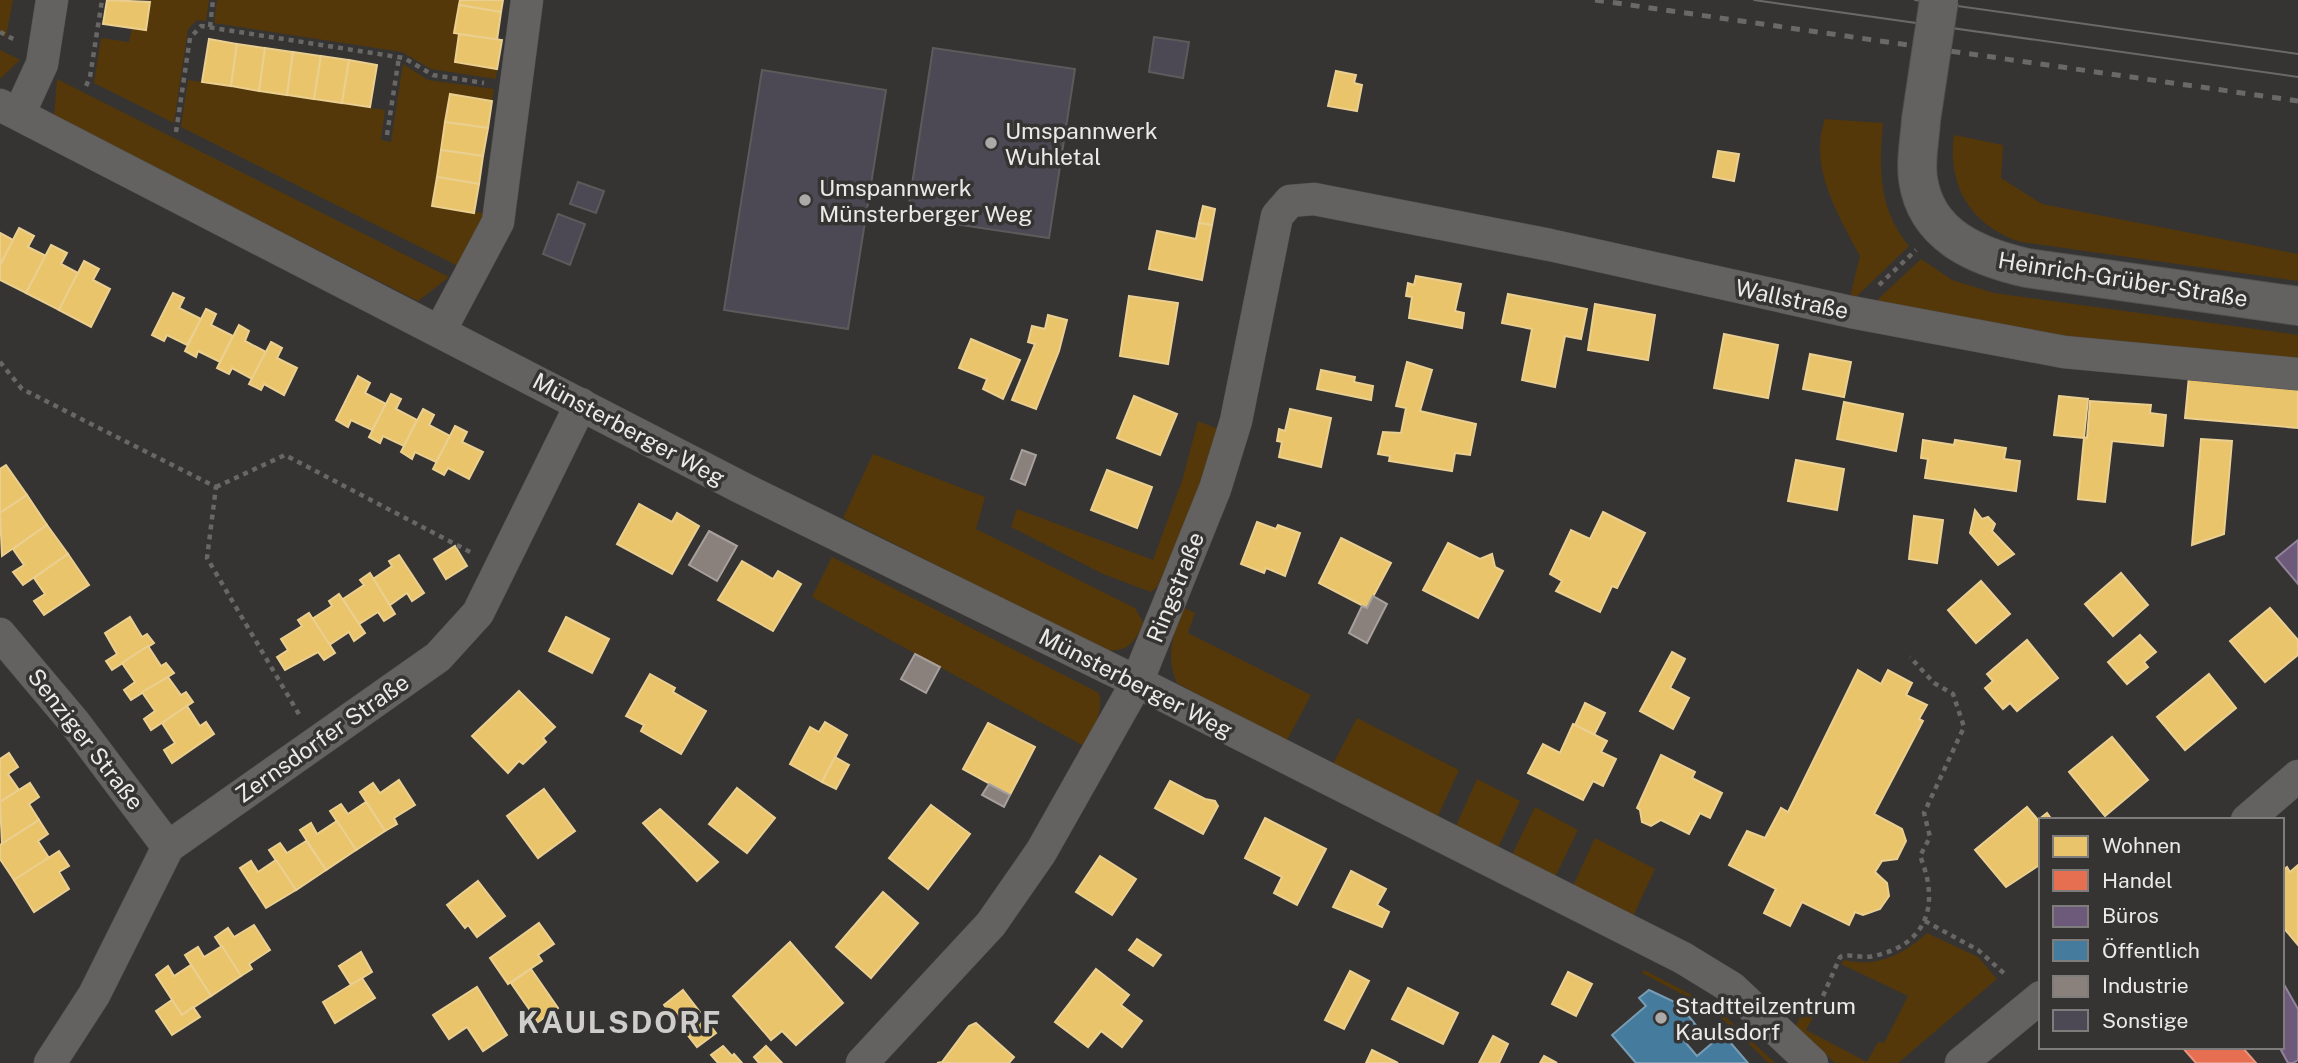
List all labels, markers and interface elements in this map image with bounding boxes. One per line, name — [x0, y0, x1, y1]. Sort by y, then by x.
place label: Umspannwerk Wuhletal — [1005, 117, 1158, 170]
marker: Umspannwerk Wuhletal — [983, 135, 999, 151]
place label: Umspannwerk Münsterberger Weg — [819, 174, 1033, 227]
marker: Umspannwerk Münsterberger Weg — [797, 192, 813, 208]
street label: Heinrich-Grüber-Straße — [1996, 246, 2250, 312]
street label: Wallstraße — [1733, 274, 1851, 324]
street label: Münsterberger Weg — [528, 367, 730, 491]
street label: Ringstraße — [1141, 528, 1209, 646]
street label: Münsterberger Weg — [1035, 622, 1237, 744]
street label: Senziger Straße — [23, 663, 149, 815]
street label: Zernsdorfer Straße — [230, 668, 414, 808]
legend — [2039, 818, 2284, 1049]
text: Wohnen — [2102, 833, 2181, 858]
text: Handel — [2102, 868, 2173, 893]
text: Büros — [2102, 903, 2159, 928]
text: Öffentlich — [2102, 938, 2200, 963]
text: Industrie — [2102, 973, 2189, 998]
place label: Stadtteilzentrum Kaulsdorf — [1675, 992, 1856, 1045]
district label: KAULSDORF — [518, 1004, 722, 1040]
text: Sonstige — [2102, 1008, 2188, 1033]
marker: Stadtteilzentrum Kaulsdorf — [1653, 1010, 1669, 1026]

